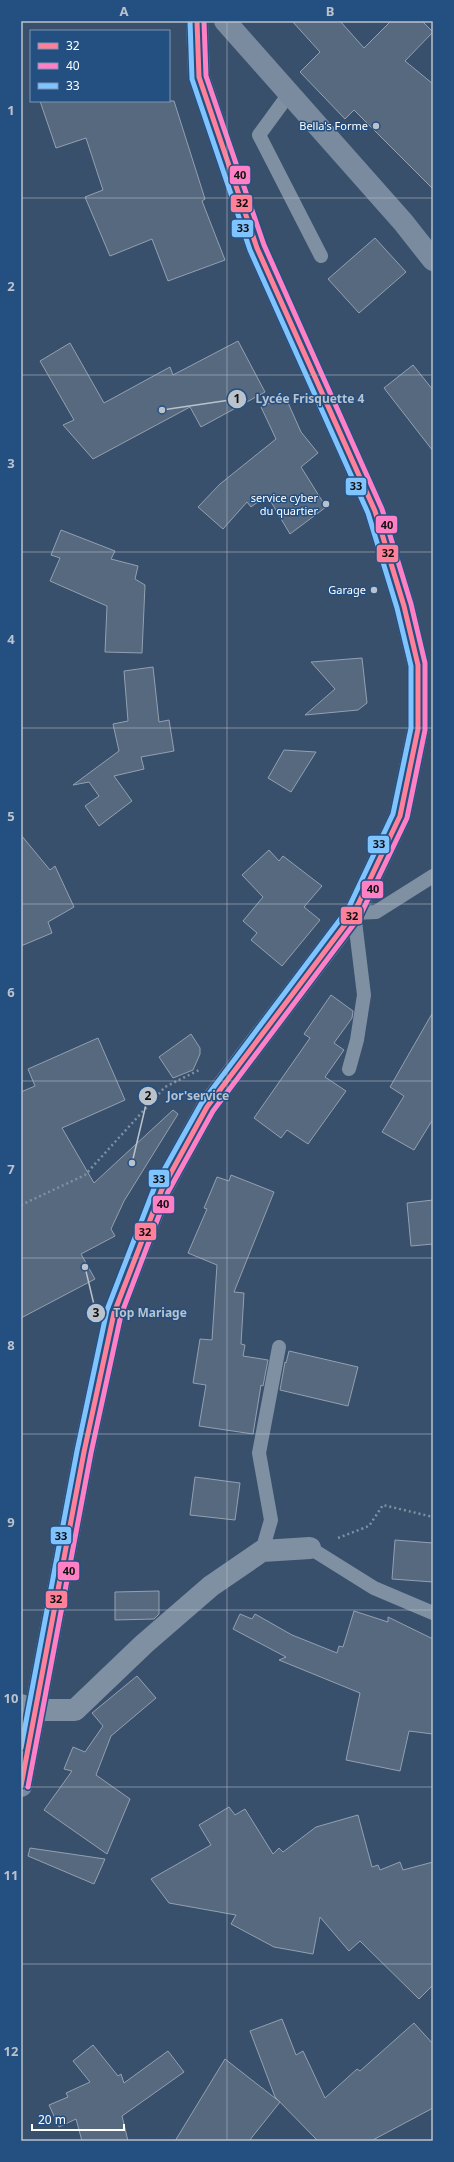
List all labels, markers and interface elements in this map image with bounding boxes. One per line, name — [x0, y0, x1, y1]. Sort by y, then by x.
text: A — [120, 2, 129, 20]
text: B — [326, 2, 334, 20]
legend — [30, 30, 170, 102]
text: 32 — [66, 37, 80, 54]
text: 40 — [66, 57, 80, 74]
text: 33 — [66, 77, 80, 94]
text: 1 — [7, 101, 15, 119]
place label: Bella's Forme — [299, 118, 368, 133]
marker: Bella's Forme — [371, 121, 381, 131]
line badge: 40 — [229, 165, 251, 185]
text: 40 — [234, 167, 246, 182]
line badge: 32 — [230, 194, 253, 213]
text: 32 — [236, 195, 248, 210]
line badge: 33 — [231, 219, 254, 238]
text: 33 — [237, 220, 249, 235]
text: 2 — [7, 277, 15, 295]
callout: Lycée Frisquette 4 — [227, 387, 372, 411]
text: 1 — [234, 390, 240, 407]
text: Lycée Frisquette 4 — [256, 390, 365, 407]
text: 3 — [7, 454, 15, 472]
line badge: 33 — [345, 477, 367, 496]
text: 33 — [350, 478, 362, 493]
place label: service cyber du quartier — [251, 490, 318, 518]
marker: service cyber du quartier — [321, 499, 331, 509]
line badge: 40 — [375, 515, 398, 534]
text: 40 — [381, 517, 393, 532]
line badge: 32 — [376, 544, 399, 563]
text: 32 — [382, 545, 394, 560]
place label: Garage — [328, 582, 366, 597]
marker: Garage — [369, 585, 379, 595]
text: 4 — [7, 630, 15, 648]
text: 5 — [7, 807, 15, 825]
line badge: 33 — [367, 835, 390, 854]
text: 33 — [373, 836, 385, 851]
line badge: 40 — [361, 880, 384, 899]
text: 40 — [367, 881, 379, 896]
line badge: 32 — [340, 906, 363, 925]
text: 32 — [346, 908, 358, 923]
text: 6 — [7, 983, 15, 1001]
callout: Jor'service — [138, 1084, 237, 1108]
text: 2 — [145, 1087, 152, 1104]
text: Jor'service — [166, 1087, 229, 1104]
text: 7 — [7, 1160, 15, 1178]
line badge: 33 — [148, 1169, 170, 1188]
text: 33 — [153, 1171, 165, 1186]
line badge: 40 — [152, 1195, 175, 1214]
text: 40 — [157, 1196, 169, 1211]
line badge: 32 — [134, 1222, 157, 1241]
text: 32 — [139, 1224, 151, 1239]
callout: Top Mariage — [86, 1301, 195, 1325]
text: 3 — [93, 1304, 100, 1321]
text: Top Mariage — [113, 1304, 187, 1321]
text: 8 — [7, 1336, 15, 1354]
text: 9 — [7, 1513, 15, 1531]
line badge: 33 — [50, 1526, 72, 1545]
text: 33 — [55, 1528, 67, 1543]
line badge: 40 — [57, 1561, 80, 1581]
text: 40 — [63, 1563, 75, 1578]
line badge: 32 — [45, 1590, 68, 1609]
text: 32 — [50, 1591, 62, 1606]
text: 10 — [4, 1689, 18, 1707]
text: 11 — [4, 1866, 18, 1884]
text: 12 — [4, 2042, 18, 2060]
scale bar — [32, 2106, 124, 2132]
text: 20 m — [38, 2111, 66, 2128]

